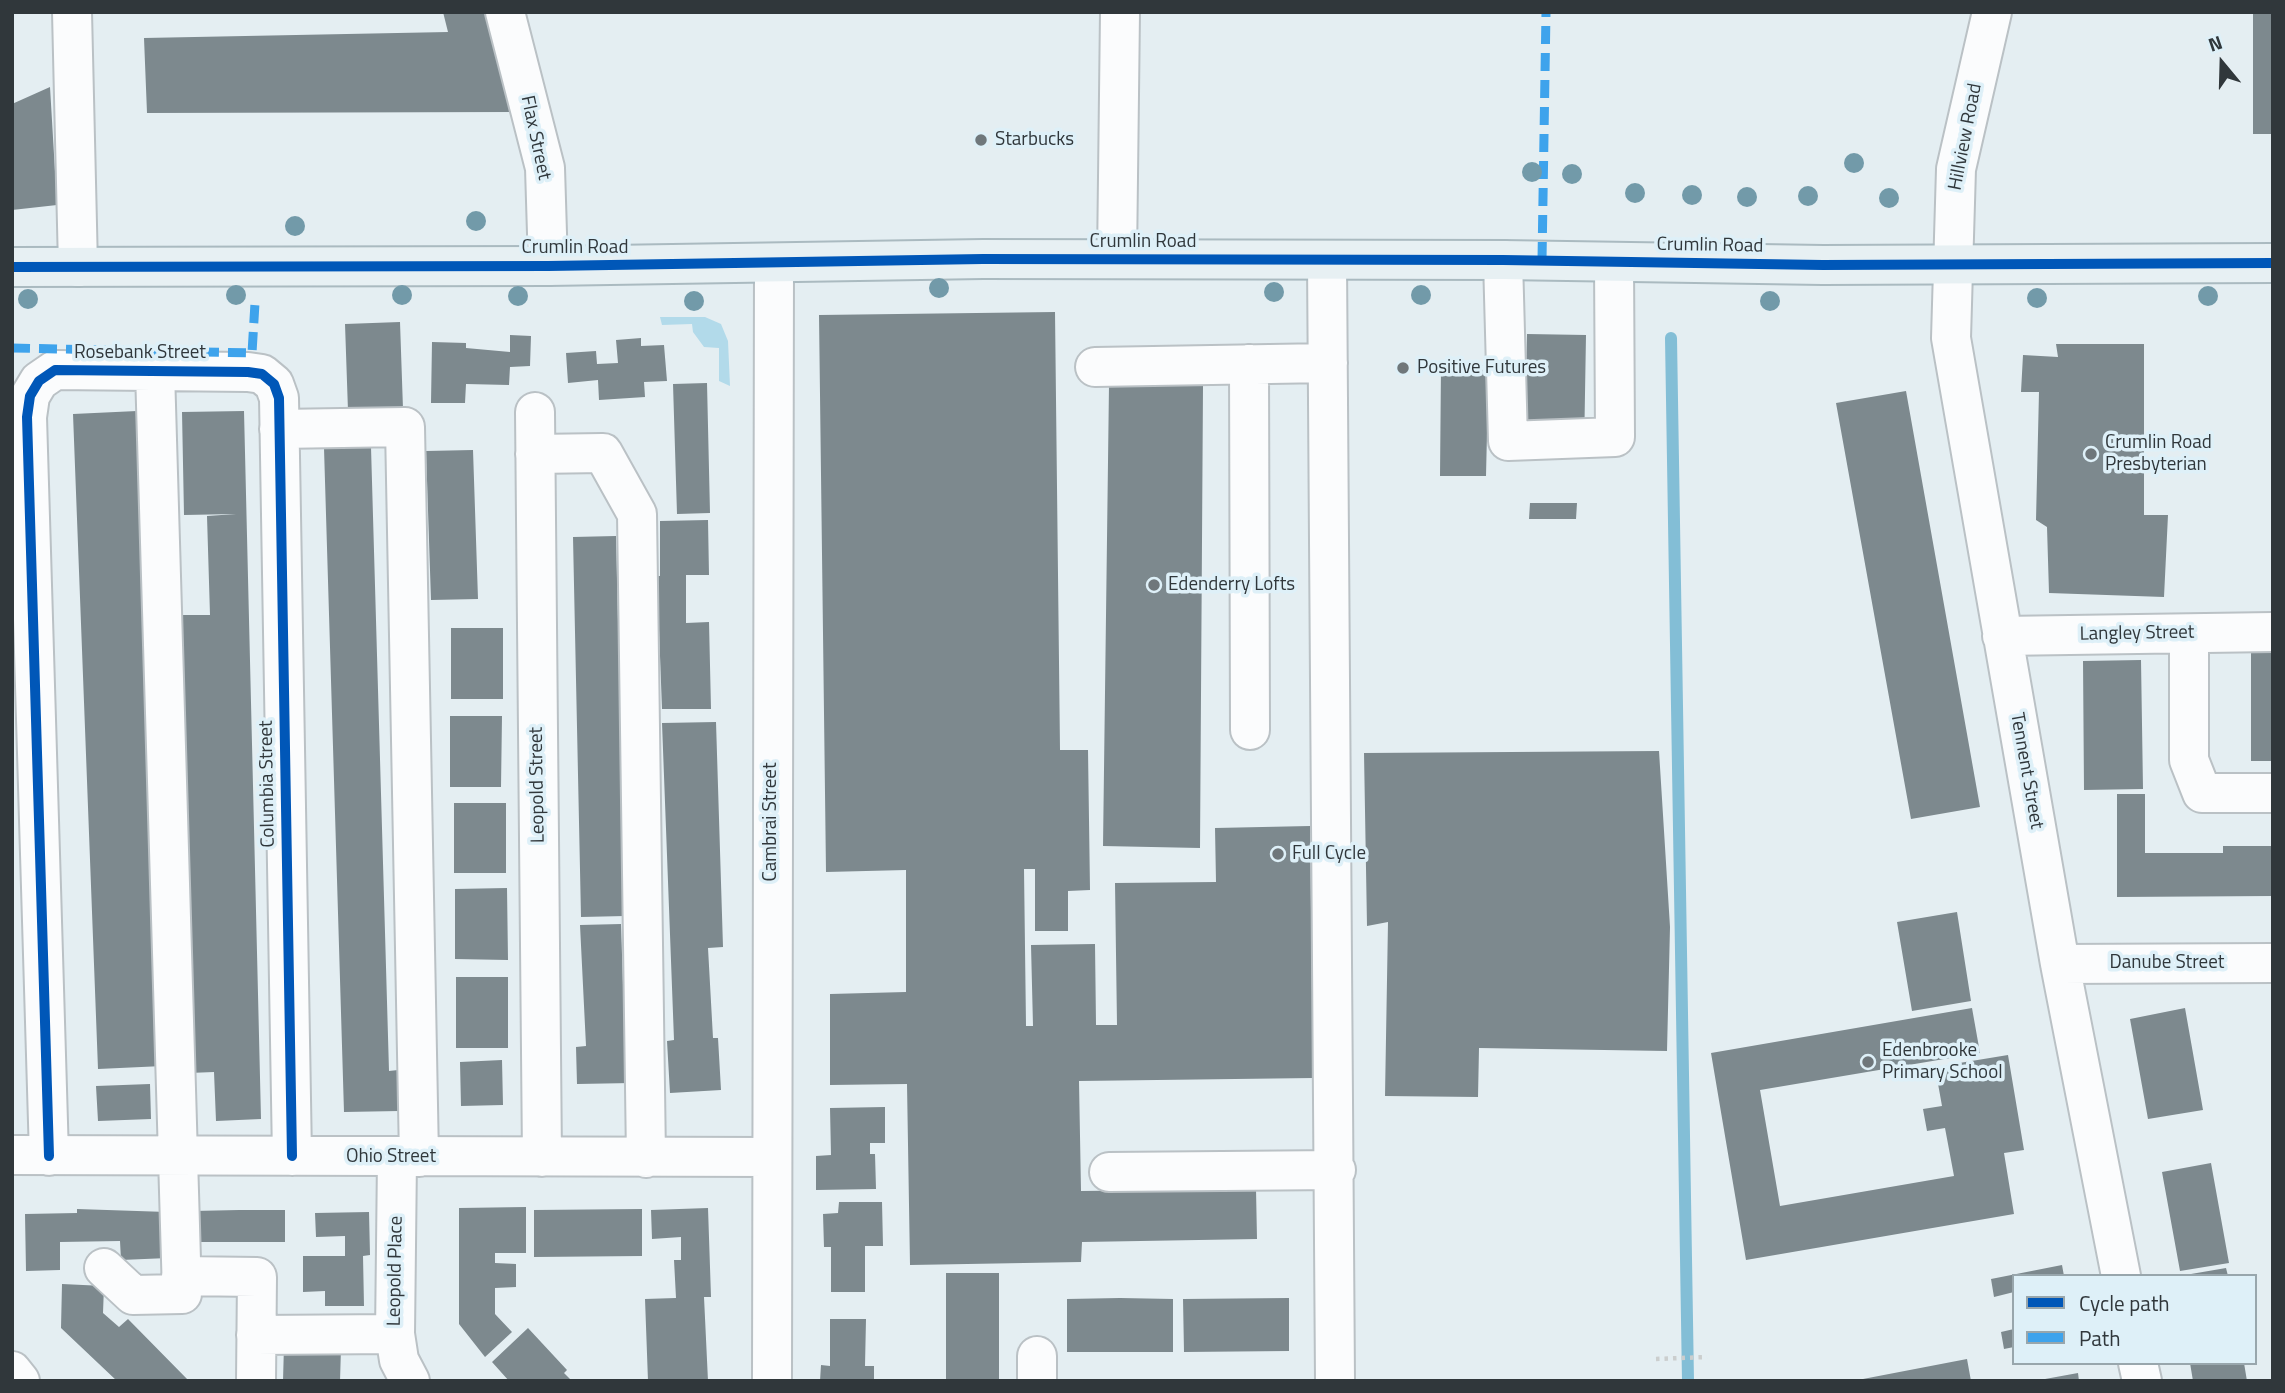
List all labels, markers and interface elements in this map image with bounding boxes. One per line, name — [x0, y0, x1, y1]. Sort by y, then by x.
text: N — [2204, 27, 2226, 59]
north arrow — [2187, 28, 2257, 98]
street label: Hillview Road — [1944, 82, 1988, 192]
street label: Flax Street — [515, 94, 555, 182]
place label: Starbucks — [995, 129, 1074, 151]
marker: Starbucks — [973, 132, 989, 148]
street label: Crumlin Road — [1090, 231, 1196, 253]
street label: Crumlin Road — [1656, 234, 1764, 258]
street label: Crumlin Road — [522, 237, 628, 259]
street label: Rosebank Street — [74, 342, 206, 364]
place label: Positive Futures — [1417, 357, 1546, 379]
marker: Positive Futures — [1395, 360, 1411, 376]
place label: Crumlin Road Presbyterian — [2105, 432, 2212, 476]
marker: Crumlin Road Presbyterian — [2083, 446, 2099, 462]
place label: Edenderry Lofts — [1168, 574, 1295, 596]
marker: Edenderry Lofts — [1146, 577, 1162, 593]
street label: Langley Street — [2079, 622, 2195, 646]
street label: Tennent Street — [2005, 711, 2047, 831]
street label: Columbia Street — [255, 720, 281, 848]
street label: Leopold Street — [526, 727, 550, 843]
street label: Cambrai Street — [760, 762, 782, 882]
place label: Full Cycle — [1292, 843, 1366, 865]
marker: Full Cycle — [1270, 846, 1286, 862]
street label: Danube Street — [2110, 952, 2224, 974]
place label: Edenbrooke Primary School — [1882, 1040, 2003, 1084]
marker: Edenbrooke Primary School — [1860, 1054, 1876, 1070]
street label: Ohio Street — [346, 1146, 436, 1168]
street label: Leopold Place — [384, 1216, 408, 1326]
legend — [2012, 1274, 2257, 1365]
text: Cycle path — [2079, 1287, 2170, 1319]
text: Path — [2079, 1322, 2121, 1354]

